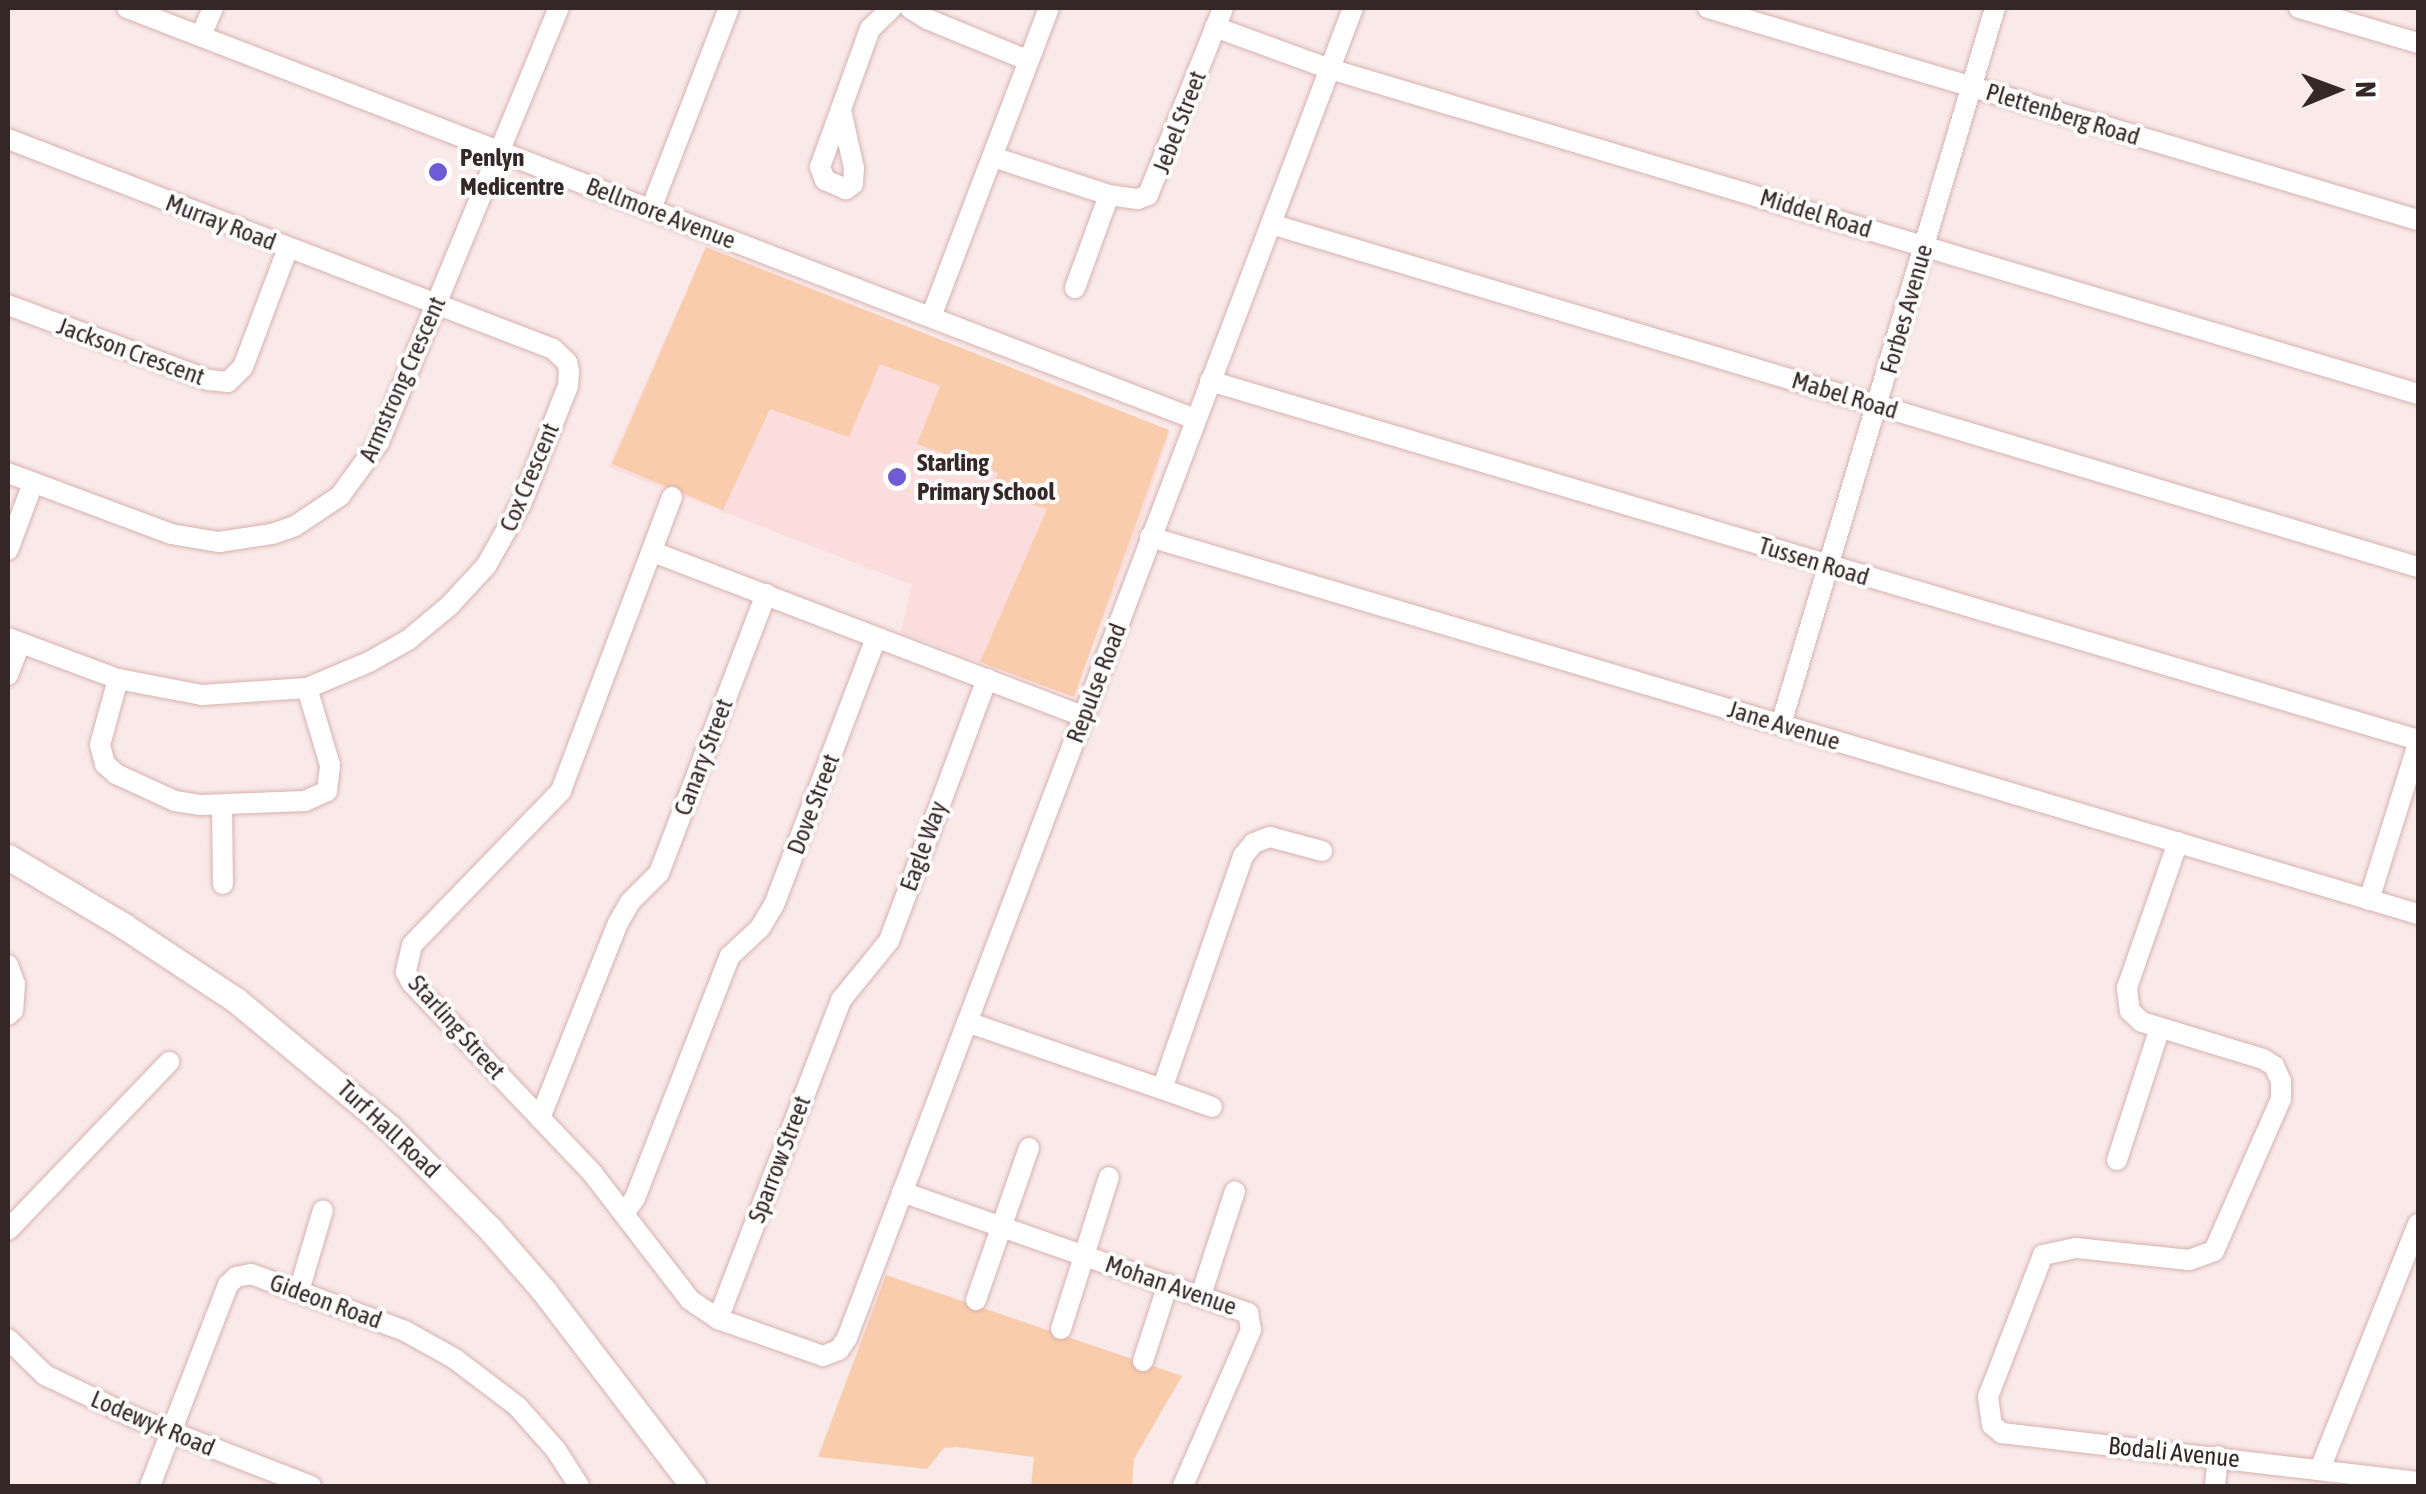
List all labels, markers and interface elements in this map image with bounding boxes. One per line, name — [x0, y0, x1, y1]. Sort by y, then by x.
north arrow — [2286, 40, 2386, 140]
street label: Jebel Street — [1146, 66, 1212, 178]
street label: Plettenberg Road — [1982, 76, 2144, 152]
text: N — [2350, 81, 2382, 98]
place label: Penlyn Medicentre — [460, 143, 564, 202]
marker: Penlyn Medicentre — [425, 159, 451, 185]
street label: Bellmore Avenue — [582, 171, 740, 255]
street label: Middel Road — [1756, 182, 1876, 244]
street label: Murray Road — [161, 187, 281, 257]
street label: Forbes Avenue — [1873, 241, 1939, 377]
street label: Armstrong Crescent — [352, 292, 452, 466]
street label: Jackson Crescent — [53, 310, 209, 392]
street label: Mabel Road — [1788, 365, 1902, 425]
street label: Cox Crescent — [493, 418, 565, 536]
place label: Starling Primary School — [917, 448, 1055, 507]
marker: Starling Primary School — [886, 466, 908, 488]
street label: Tussen Road — [1755, 530, 1873, 592]
street label: Repulse Road — [1059, 619, 1133, 747]
street label: Canary Street — [667, 694, 739, 820]
street label: Jane Avenue — [1724, 694, 1844, 756]
street label: Dove Street — [780, 750, 846, 858]
street label: Eagle Way — [893, 797, 953, 895]
street label: Starling Street — [402, 969, 512, 1085]
street label: Turf Hall Road — [331, 1074, 447, 1184]
street label: Sparrow Street — [741, 1091, 817, 1227]
street label: Mohan Avenue — [1101, 1249, 1241, 1321]
street label: Gideon Road — [266, 1267, 386, 1335]
street label: Lodewyk Road — [87, 1383, 219, 1463]
street label: Bodali Avenue — [2107, 1430, 2241, 1474]

